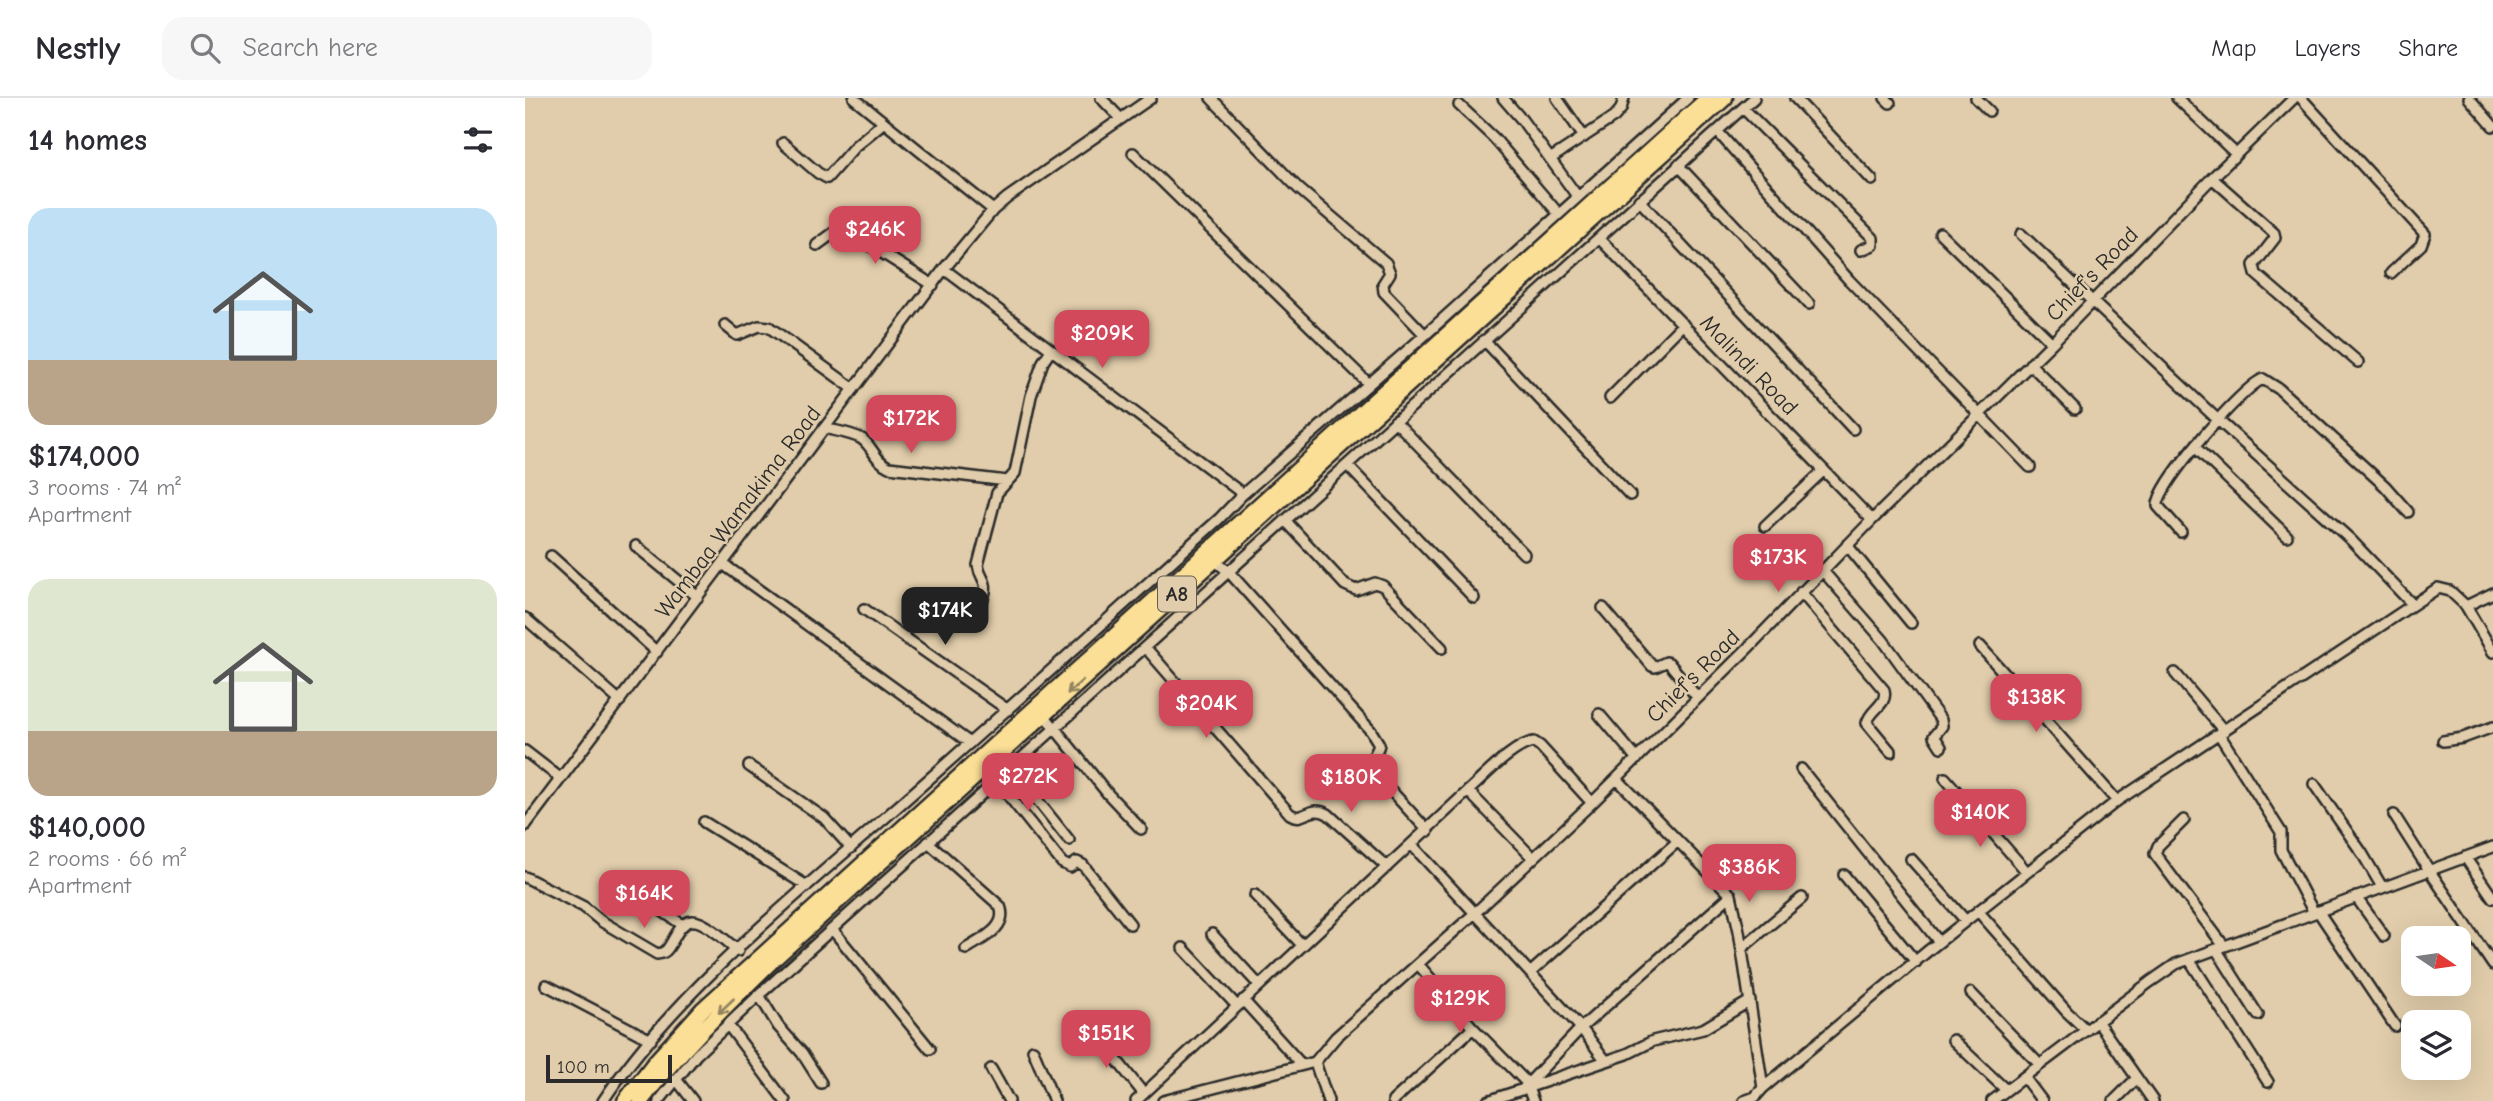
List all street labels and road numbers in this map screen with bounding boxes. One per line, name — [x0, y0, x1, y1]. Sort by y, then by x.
street label: Chief's Road — [2040, 221, 2144, 327]
street label: Malindi Road — [1695, 309, 1803, 421]
street label: Wambaa Wamakima Road — [649, 401, 827, 623]
road number: A8 — [1158, 576, 1196, 612]
street label: Chief's Road — [1641, 624, 1745, 728]

